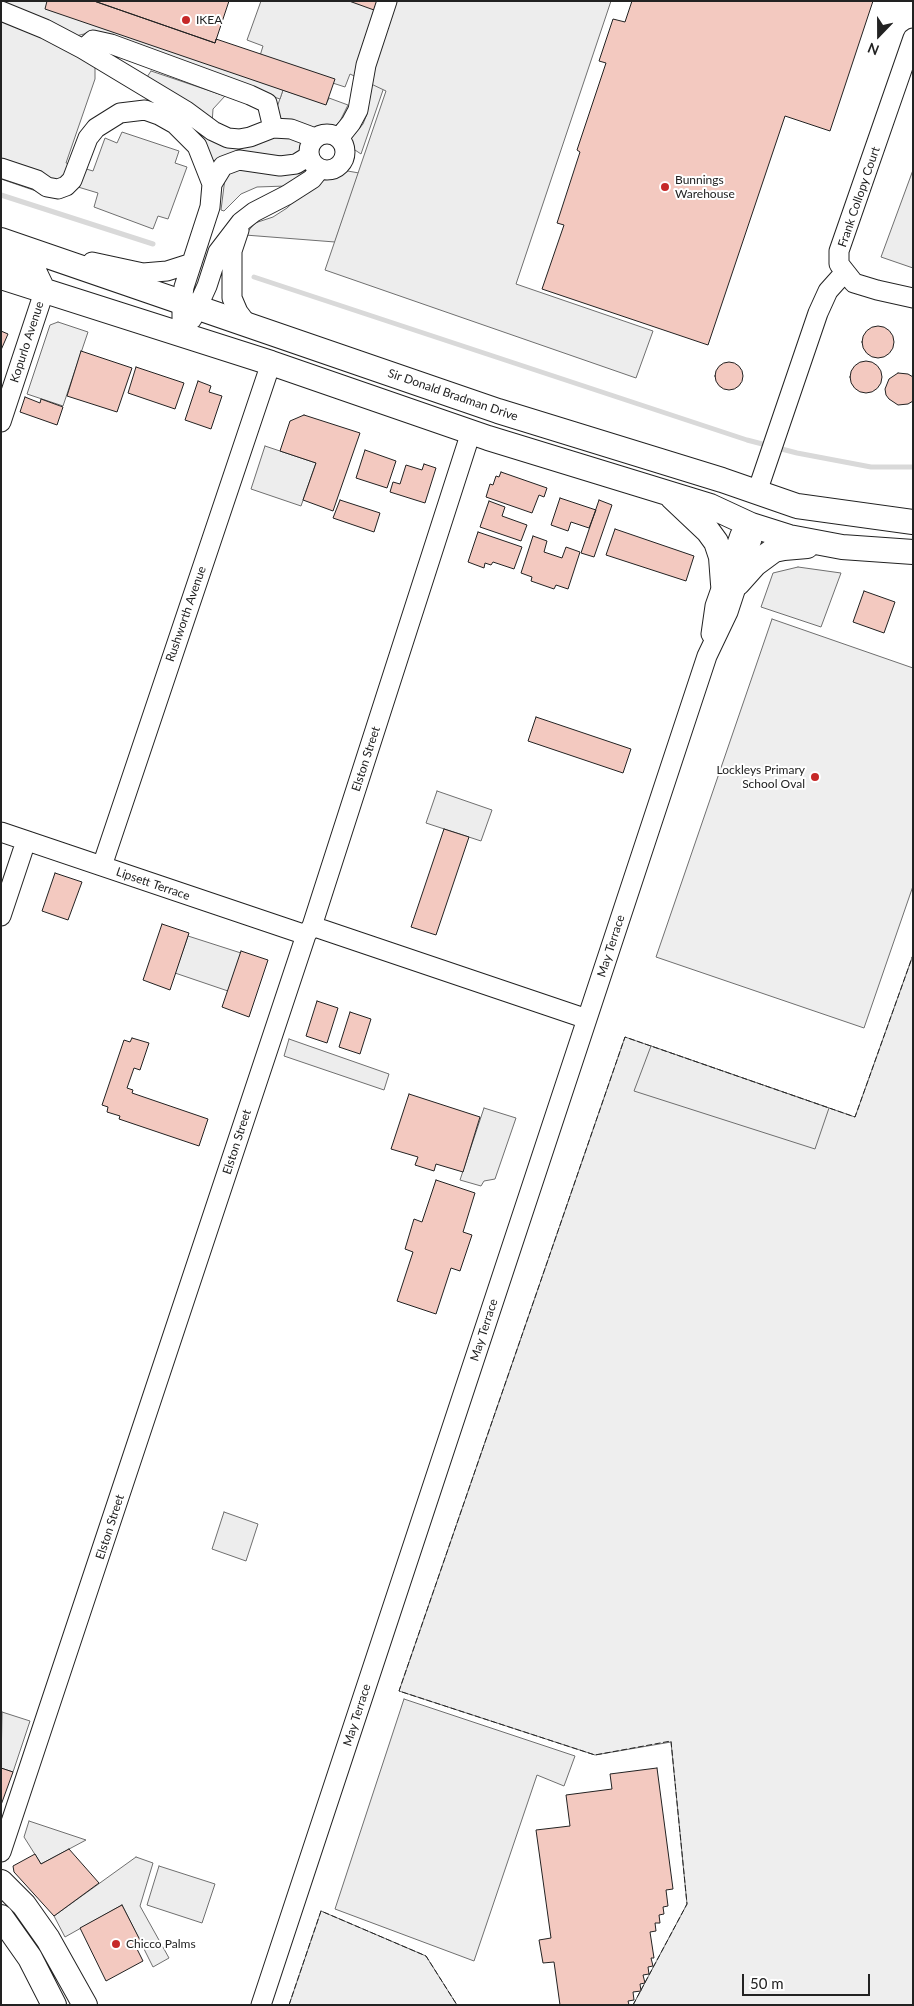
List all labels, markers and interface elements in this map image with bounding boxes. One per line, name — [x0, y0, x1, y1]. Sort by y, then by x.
north arrow — [854, 10, 904, 60]
place label: IKEA — [196, 13, 222, 27]
marker: IKEA — [180, 14, 192, 26]
text: N — [865, 39, 881, 59]
street label: Frank Collopy Court — [835, 145, 883, 249]
place label: Bunnings Warehouse — [675, 173, 735, 201]
marker: Bunnings Warehouse — [659, 181, 671, 193]
street label: Kopurlo Avenue — [7, 300, 47, 384]
street label: Sir Donald Bradman Drive — [386, 366, 520, 424]
street label: Rushworth Avenue — [163, 564, 209, 664]
street label: Elston Street — [349, 725, 383, 793]
place label: Lockleys Primary School Oval — [717, 763, 805, 791]
marker: Lockleys Primary School Oval — [809, 771, 821, 783]
street label: Lipsett Terrace — [114, 865, 192, 903]
street label: May Terrace — [594, 913, 628, 979]
street label: Elston Street — [220, 1108, 254, 1176]
street label: May Terrace — [467, 1297, 501, 1363]
street label: Elston Street — [93, 1493, 127, 1561]
street label: May Terrace — [340, 1682, 374, 1748]
place label: Chicco Palms — [126, 1937, 196, 1951]
marker: Chicco Palms — [110, 1938, 122, 1950]
scale bar — [744, 1964, 872, 1996]
text: 50 m — [750, 1974, 784, 1992]

